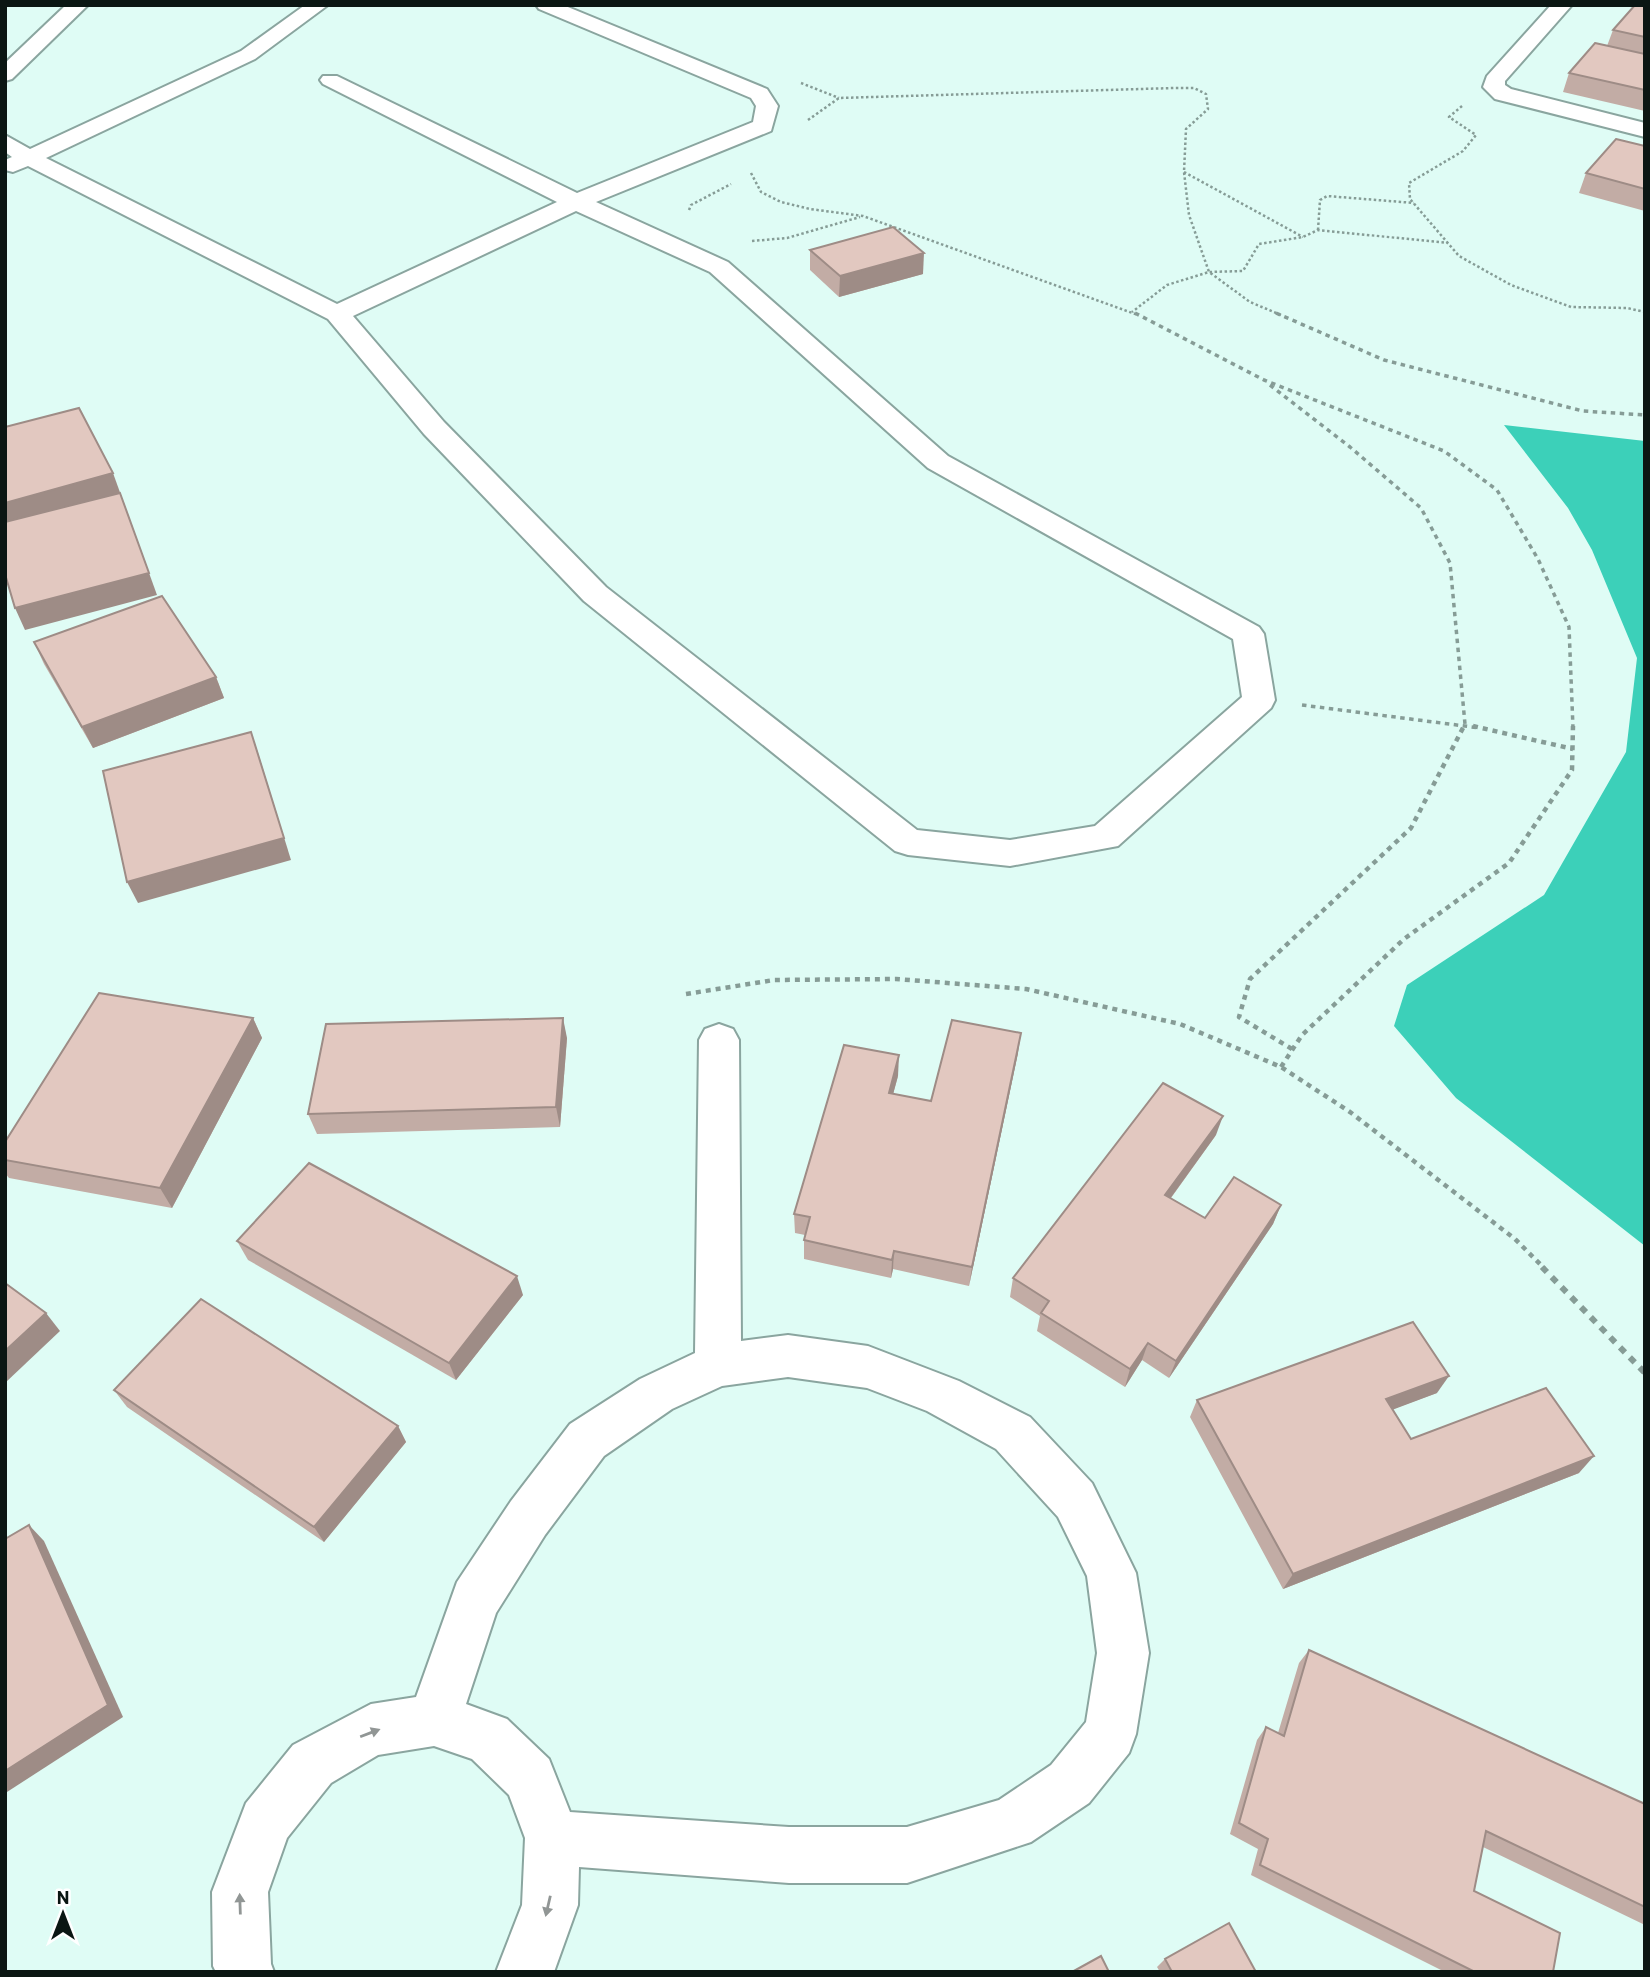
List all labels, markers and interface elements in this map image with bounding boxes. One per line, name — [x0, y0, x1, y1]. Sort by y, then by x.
one-way arrow — [359, 1727, 380, 1738]
north arrow — [28, 1879, 98, 1949]
text: N — [57, 1885, 69, 1908]
one-way arrow — [235, 1893, 246, 1915]
one-way arrow — [542, 1895, 553, 1917]

